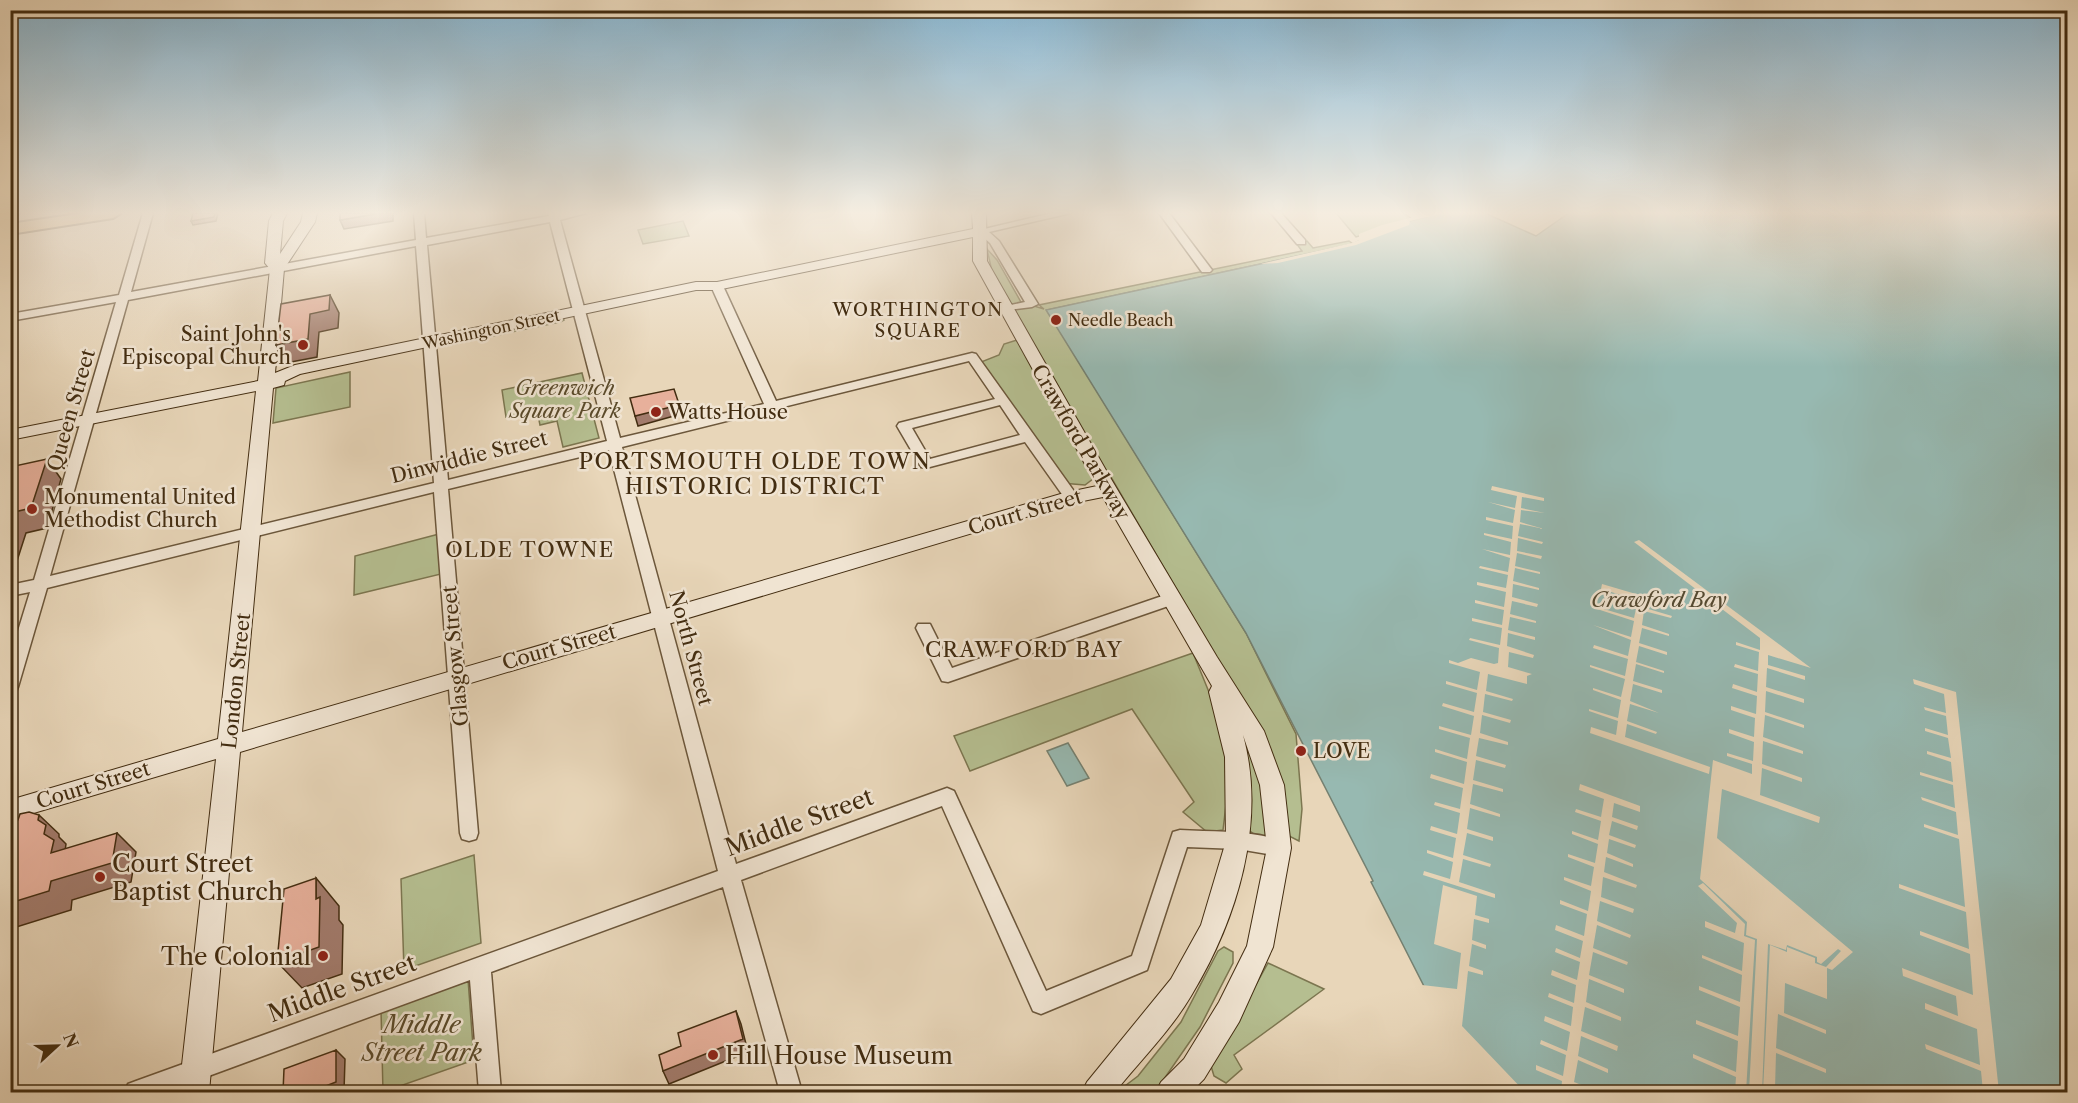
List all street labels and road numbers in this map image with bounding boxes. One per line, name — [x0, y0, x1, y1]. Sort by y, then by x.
street label: Washington Street — [420, 305, 562, 354]
street label: Queen Street — [42, 346, 100, 474]
street label: Crawford Parkway — [1027, 360, 1136, 525]
street label: Dinwiddie Street — [388, 426, 550, 488]
street label: Court Street — [965, 484, 1085, 540]
street label: Glasgow Street — [437, 585, 473, 727]
street label: North Street — [664, 588, 718, 708]
street label: London Street — [217, 612, 255, 750]
street label: Court Street — [499, 619, 619, 675]
street label: Court Street — [33, 756, 153, 814]
street label: Middle Street — [721, 782, 878, 862]
street label: Middle Street — [264, 948, 421, 1028]

